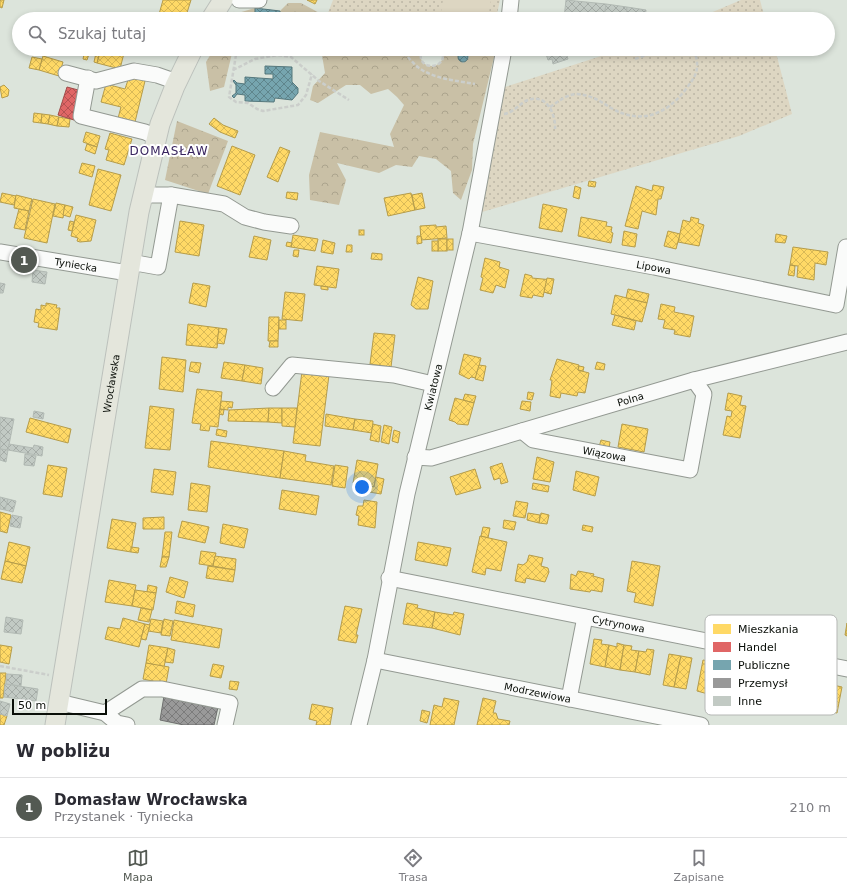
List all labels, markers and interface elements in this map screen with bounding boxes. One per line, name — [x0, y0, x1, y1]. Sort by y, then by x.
search box — [12, 12, 835, 56]
icon: search — [26, 23, 48, 45]
text: Szukaj tutaj — [58, 25, 146, 43]
district label: DOMASŁAW — [129, 144, 209, 158]
pin: 1 — [11, 245, 37, 275]
street label: Tyniecka — [53, 255, 98, 273]
street label: Lipowa — [636, 258, 672, 276]
street label: Wrocławska — [101, 353, 121, 414]
street label: Kwiatowa — [422, 362, 444, 412]
street label: Polna — [616, 390, 645, 408]
street label: Wiązowa — [582, 444, 627, 463]
your location — [352, 477, 372, 497]
street label: Cytrynowa — [591, 613, 646, 634]
legend — [705, 615, 837, 715]
text: Mieszkania — [738, 623, 799, 636]
text: Handel — [738, 641, 777, 654]
text: Publiczne — [738, 659, 790, 672]
text: Przemysł — [738, 677, 788, 690]
street label: Modrzewiowa — [503, 680, 572, 705]
text: Inne — [738, 695, 762, 708]
scale bar — [12, 697, 107, 716]
text: 50 m — [18, 699, 46, 712]
text: W pobliżu — [16, 741, 110, 761]
text: Domasław Wrocławska — [54, 791, 248, 809]
text: 1 — [24, 800, 34, 815]
text: 210 m — [789, 800, 831, 815]
text: Przystanek · Tyniecka — [54, 809, 193, 824]
tab: Mapa — [123, 847, 153, 884]
tab: Trasa — [399, 847, 428, 884]
tab: Zapisane — [674, 847, 724, 884]

